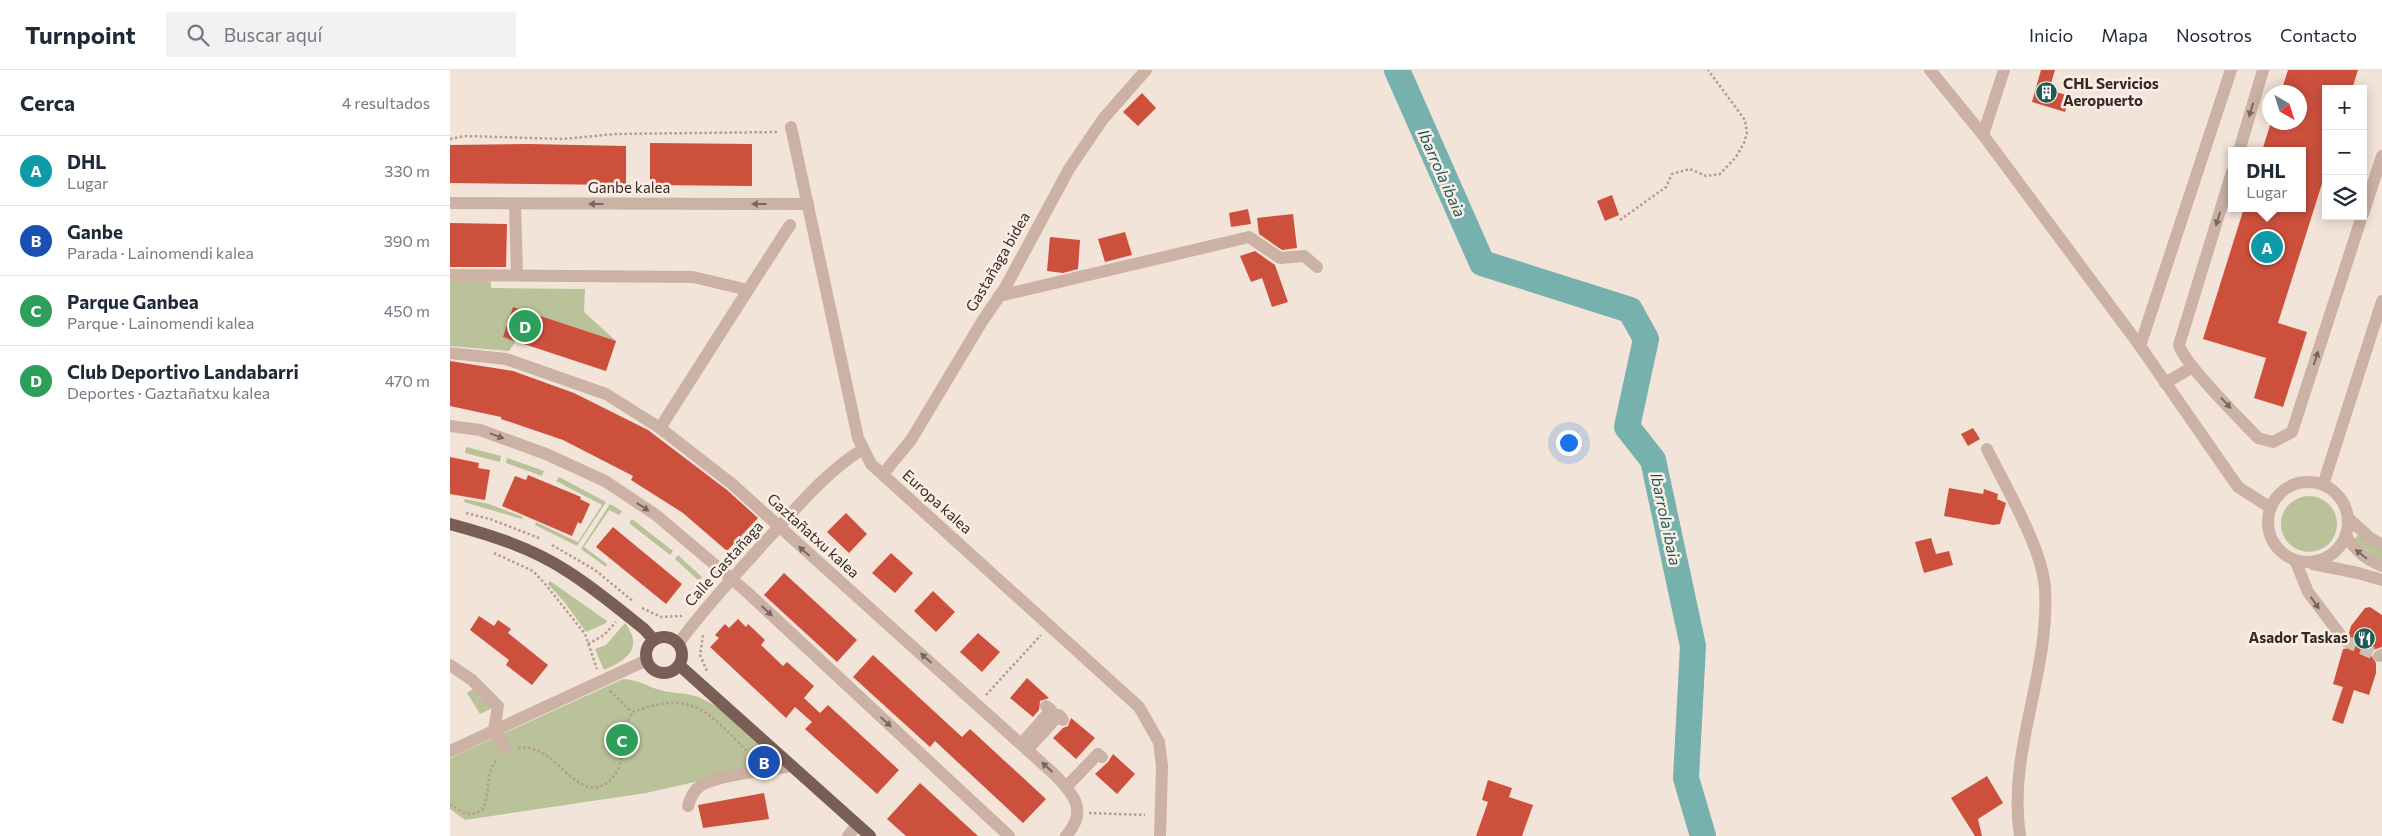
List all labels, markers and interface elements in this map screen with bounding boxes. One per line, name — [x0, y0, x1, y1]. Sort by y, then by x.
search box — [166, 12, 516, 57]
text: Turnpoint — [25, 20, 136, 49]
icon: search — [184, 21, 212, 49]
text: Buscar aquí — [224, 23, 322, 46]
text: Inicio — [2029, 24, 2073, 46]
text: Mapa — [2101, 24, 2148, 46]
text: Nosotros — [2176, 24, 2252, 46]
text: Contacto — [2280, 24, 2357, 46]
place label: CHL Servicios Aeropuerto — [2063, 74, 2159, 109]
building icon: CHL Servicios Aeropuerto — [2035, 81, 2059, 105]
north arrow — [2262, 85, 2307, 130]
map controls — [2322, 85, 2367, 220]
button: + — [2322, 85, 2367, 130]
text: Cerca — [20, 90, 75, 115]
text: 4 resultados — [342, 93, 430, 112]
one-way arrow — [2247, 103, 2254, 118]
water label: Ibarrola ibaia — [1415, 126, 1470, 220]
button: − — [2322, 130, 2367, 175]
popup — [2228, 147, 2306, 212]
text: DHL — [67, 150, 106, 173]
text: DHL — [2246, 159, 2286, 182]
text: A — [30, 161, 42, 180]
text: 330 m — [384, 161, 430, 180]
text: Lugar — [67, 173, 108, 192]
button: layers — [2322, 175, 2367, 220]
street label: Ganbe kalea — [588, 178, 670, 196]
text: Lugar — [2246, 182, 2288, 201]
one-way arrow — [588, 200, 604, 208]
one-way arrow — [751, 200, 767, 208]
street label: Gastañaga bidea — [961, 209, 1033, 314]
one-way arrow — [2213, 212, 2221, 227]
text: Ganbe — [67, 220, 123, 243]
pin: A — [2251, 228, 2283, 266]
text: B — [31, 231, 41, 250]
text: 390 m — [384, 231, 430, 250]
text: Parada · Lainomendi kalea — [67, 243, 254, 262]
text: Parque Ganbea — [67, 290, 199, 313]
text: C — [31, 301, 41, 320]
text: 450 m — [384, 301, 430, 320]
pin: D — [509, 307, 541, 345]
text: Parque · Lainomendi kalea — [67, 313, 254, 332]
one-way arrow — [2312, 350, 2320, 365]
text: Club Deportivo Landabarri — [67, 360, 299, 383]
text: D — [30, 371, 42, 390]
text: 470 m — [385, 371, 430, 390]
text: Deportes · Gaztañatxu kalea — [67, 383, 270, 402]
one-way arrow — [2220, 397, 2232, 409]
your location — [1556, 430, 1582, 456]
one-way arrow — [490, 433, 505, 440]
street label: Europa kalea — [899, 465, 976, 537]
water label: Ibarrola ibaia — [1647, 471, 1686, 567]
street label: Gaztañatxu kalea — [764, 489, 863, 581]
one-way arrow — [636, 502, 650, 511]
street label: Calle Gastañaga — [680, 517, 766, 610]
one-way arrow — [798, 545, 811, 556]
one-way arrow — [2355, 549, 2368, 560]
one-way arrow — [2310, 597, 2320, 610]
one-way arrow — [761, 605, 773, 617]
restaurant icon: Asador Taskas — [2352, 626, 2376, 650]
place label: Asador Taskas — [2248, 628, 2348, 646]
one-way arrow — [919, 653, 932, 664]
one-way arrow — [880, 716, 892, 728]
pin: C — [606, 721, 638, 759]
pin: B — [748, 743, 780, 781]
one-way arrow — [1041, 761, 1053, 773]

